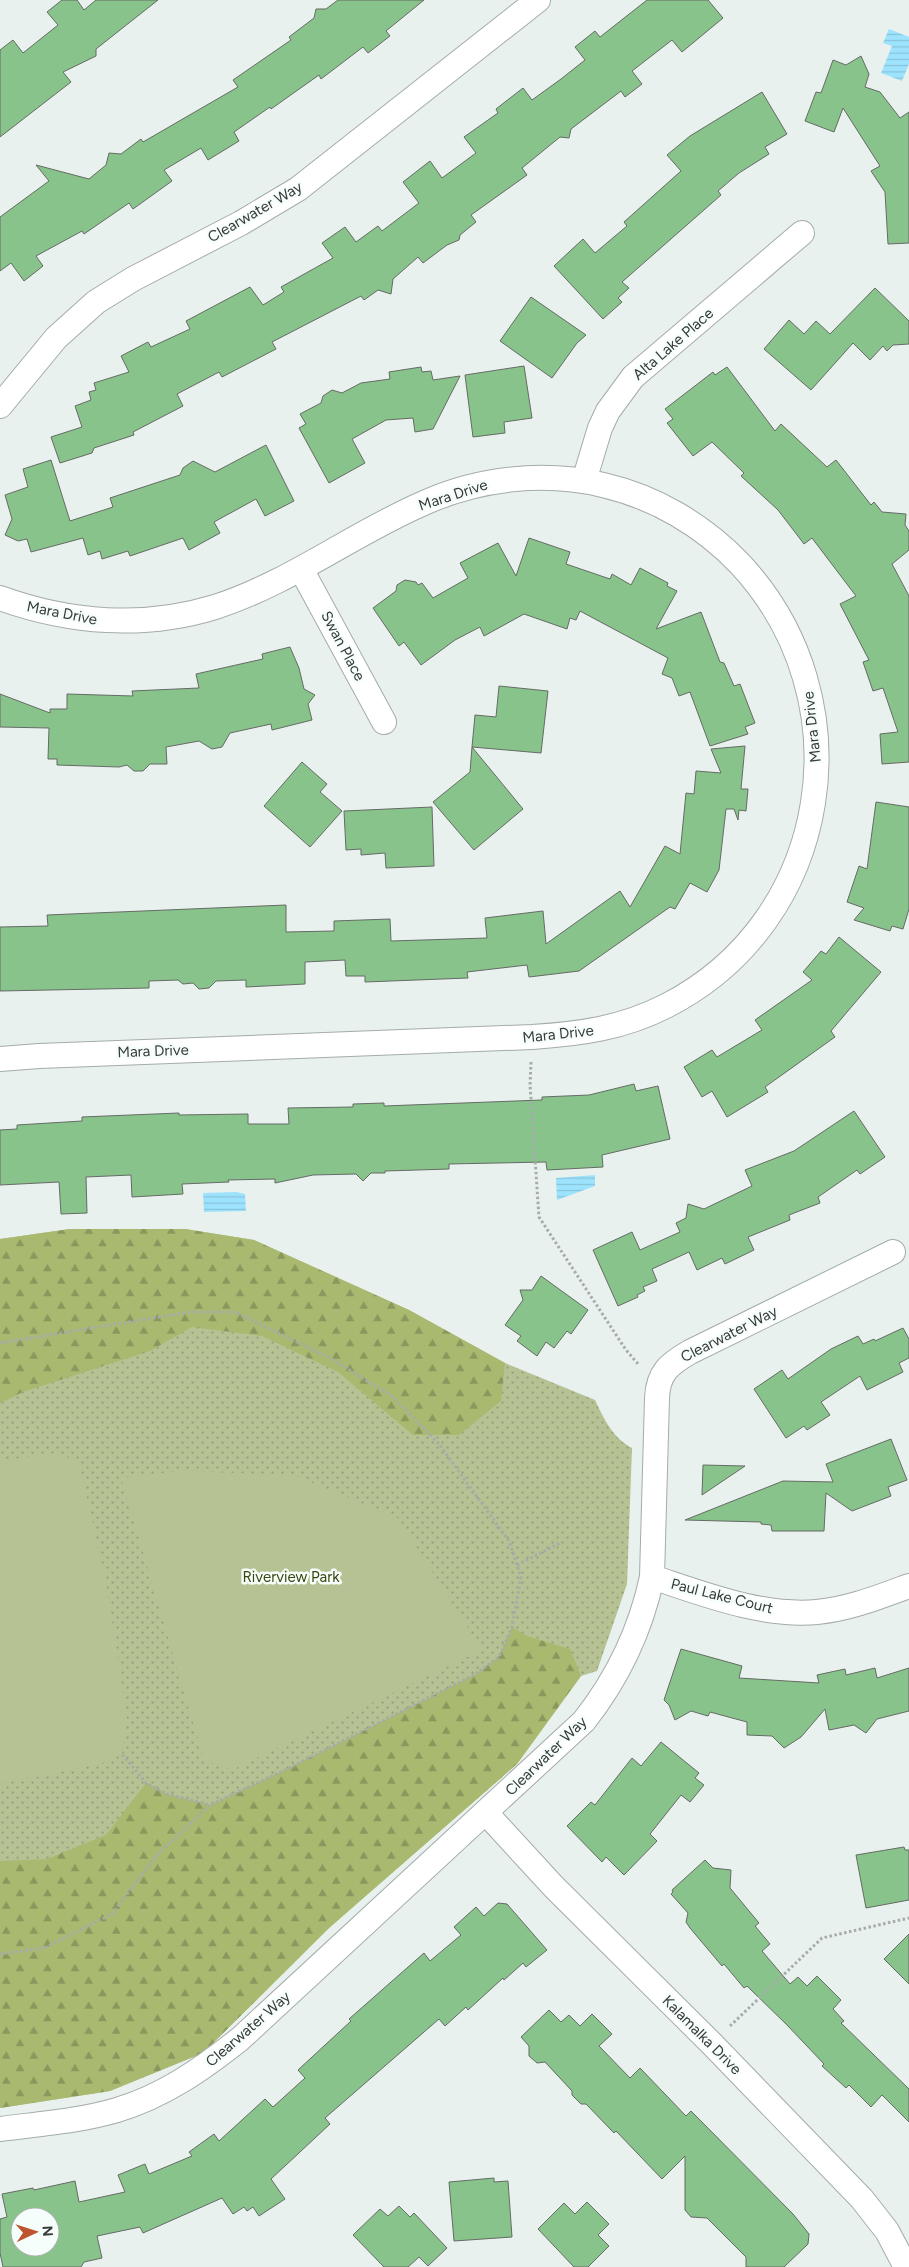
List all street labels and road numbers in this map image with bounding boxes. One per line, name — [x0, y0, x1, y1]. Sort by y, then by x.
street label: Clearwater Way — [205, 178, 306, 246]
street label: Alta Lake Place — [629, 304, 717, 384]
street label: Mara Drive — [416, 475, 490, 515]
street label: Mara Drive — [25, 597, 99, 629]
street label: Swan Place — [317, 608, 369, 684]
street label: Mara Drive — [799, 691, 825, 763]
street label: Mara Drive — [522, 1021, 594, 1047]
street label: Mara Drive — [117, 1041, 189, 1061]
street label: Clearwater Way — [678, 1302, 780, 1366]
street label: Paul Lake Court — [669, 1575, 775, 1617]
street label: Clearwater Way — [502, 1713, 590, 1799]
street label: Clearwater Way — [202, 1987, 294, 2071]
street label: Kalamalka Drive — [659, 1992, 745, 2078]

